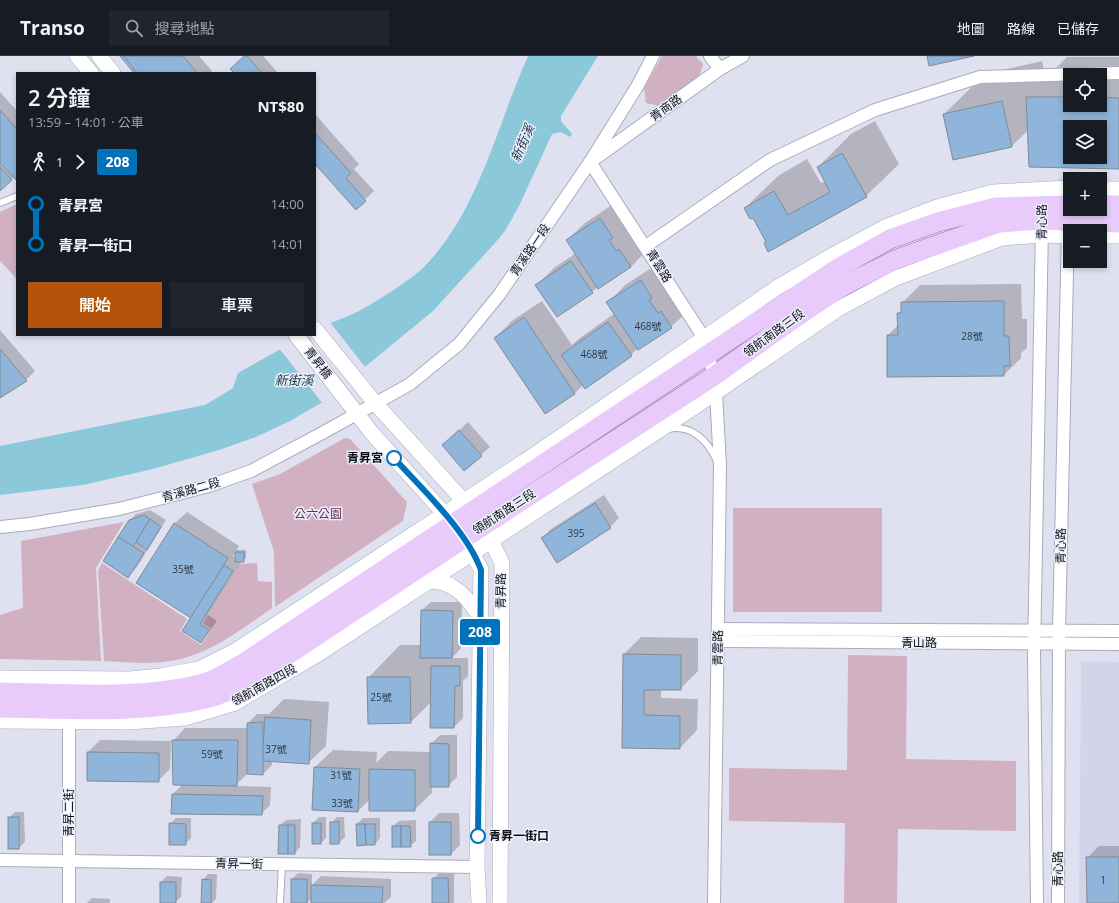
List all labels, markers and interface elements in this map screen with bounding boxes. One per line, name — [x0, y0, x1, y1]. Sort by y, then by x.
search box — [109, 10, 389, 46]
text: Transo — [20, 15, 85, 41]
icon: search — [123, 17, 145, 39]
text: 搜尋地點 — [155, 18, 215, 38]
text: 地圖 — [957, 19, 985, 38]
text: 路線 — [1007, 19, 1035, 38]
text: 已儲存 — [1057, 19, 1099, 38]
map controls — [1063, 68, 1107, 268]
button: locate — [1063, 68, 1107, 112]
text: 2 分鐘 — [28, 82, 90, 112]
street label: 青商路 — [646, 90, 685, 125]
text: NT$80 — [257, 96, 304, 116]
text: 13:59 – 14:01 · 公車 — [28, 113, 144, 131]
water label: 新街溪 — [506, 120, 539, 164]
button: layers — [1063, 120, 1107, 164]
icon: walk — [28, 151, 50, 173]
icon: forward — [69, 151, 91, 173]
text: 208 — [105, 152, 129, 171]
text: 1 — [56, 153, 63, 171]
button: + — [1063, 172, 1107, 216]
text: 青昇宮 — [58, 195, 103, 215]
text: 14:00 — [271, 195, 304, 213]
street label: 青心路 — [1033, 204, 1050, 240]
street label: 青溪路一段 — [506, 220, 553, 279]
button: − — [1063, 224, 1107, 268]
text: 青昇一街口 — [58, 235, 133, 255]
text: 14:01 — [271, 235, 304, 253]
street label: 青雲路 — [643, 246, 676, 286]
button: 開始 — [28, 282, 162, 328]
button: 車票 — [170, 282, 304, 328]
street label: 領航南路三段 — [740, 305, 808, 361]
house number: 468號 — [634, 319, 662, 333]
house number: 28號 — [961, 329, 983, 343]
street label: 青昇橋 — [301, 343, 336, 382]
house number: 468號 — [580, 347, 608, 361]
water label: 新街溪 — [274, 371, 315, 389]
place label: 青昇宮 — [347, 449, 383, 466]
marker: 青昇宮 — [386, 450, 402, 466]
street label: 青溪路二段 — [160, 473, 222, 506]
street label: 領航南路三段 — [469, 485, 539, 538]
park label: 公六公園 — [294, 505, 342, 522]
house number: 395 — [567, 526, 585, 540]
street label: 青心路 — [1052, 528, 1069, 564]
house number: 35號 — [172, 562, 194, 576]
street label: 青昇路 — [492, 573, 509, 609]
line badge: 208 — [457, 619, 503, 645]
text: 208 — [468, 622, 492, 641]
street label: 青雲路 — [709, 630, 726, 666]
street label: 青山路 — [901, 634, 937, 651]
street label: 領航南路四段 — [228, 660, 299, 709]
house number: 25號 — [370, 690, 392, 704]
house number: 37號 — [265, 742, 287, 756]
house number: 59號 — [201, 747, 223, 761]
house number: 31號 — [330, 768, 352, 782]
street label: 青昇二街 — [60, 789, 77, 837]
house number: 33號 — [331, 796, 353, 810]
place label: 青昇一街口 — [489, 827, 549, 844]
marker: 青昇一街口 — [470, 828, 486, 844]
street label: 青心路 — [1049, 851, 1066, 887]
street label: 青昇一街 — [215, 855, 263, 872]
house number: 1 — [1100, 873, 1106, 887]

